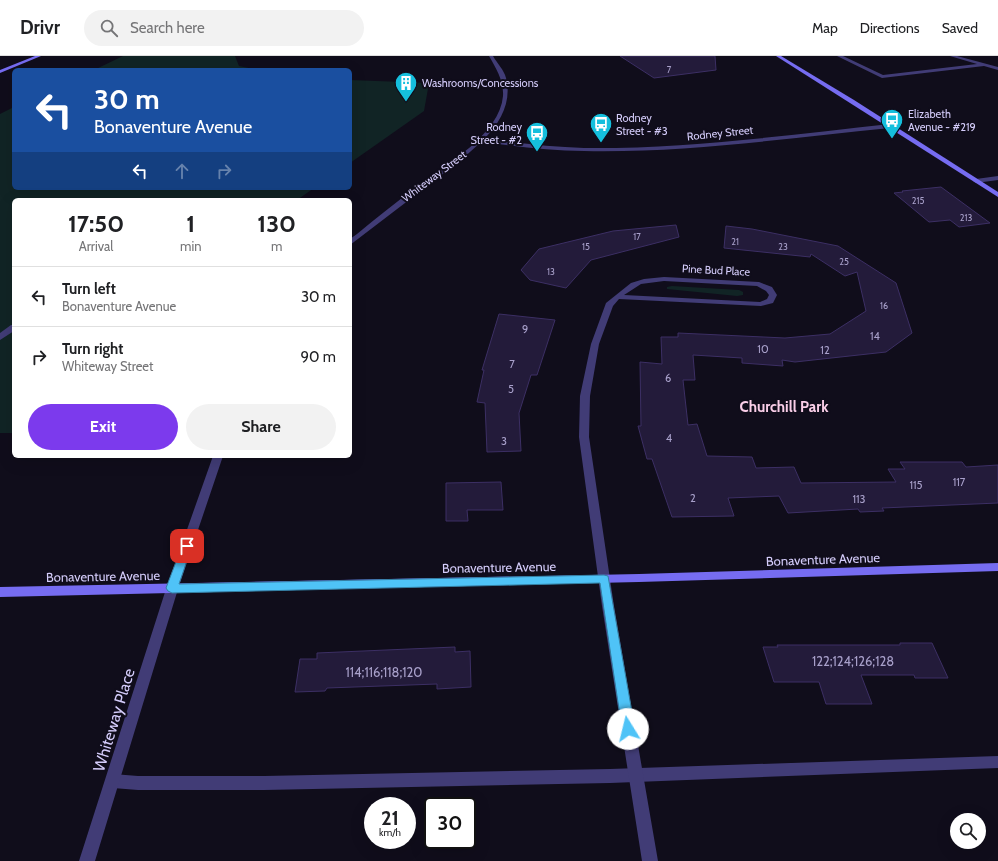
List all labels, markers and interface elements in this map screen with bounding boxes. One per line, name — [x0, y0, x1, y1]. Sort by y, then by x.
search box — [84, 10, 364, 46]
text: Drivr — [20, 16, 60, 39]
icon: search — [98, 17, 120, 39]
text: Search here — [130, 19, 205, 37]
text: Map — [812, 19, 838, 37]
text: Directions — [860, 19, 920, 37]
text: Saved — [942, 19, 978, 37]
house number: 7 — [667, 64, 672, 75]
building icon: Washrooms/Concessions — [393, 70, 419, 103]
place label: Washrooms/Concessions — [422, 76, 539, 90]
text: 30 m — [94, 82, 160, 116]
icon: left — [28, 84, 80, 136]
bus stop icon: Elizabeth Avenue - #219 — [879, 107, 905, 140]
place label: Elizabeth Avenue - #219 — [908, 107, 976, 134]
bus stop icon: Rodney Street - #3 — [588, 111, 614, 144]
place label: Rodney Street - #3 — [616, 111, 668, 138]
text: Bonaventure Avenue — [94, 116, 252, 138]
place label: Rodney Street - #2 — [471, 120, 522, 147]
bus stop icon: Rodney Street - #2 — [524, 120, 550, 153]
street label: Rodney Street — [686, 123, 754, 143]
street label: Whiteway Street — [399, 147, 469, 205]
icon: left — [129, 160, 151, 182]
icon: ahead — [171, 160, 193, 182]
icon: right — [213, 160, 235, 182]
house number: 215 — [912, 195, 924, 206]
text: 17:50 — [68, 209, 124, 238]
text: 1 — [186, 209, 195, 238]
text: 130 — [257, 209, 296, 238]
house number: 213 — [960, 212, 972, 223]
house number: 17 — [633, 231, 641, 242]
house number: 21 — [731, 236, 739, 247]
text: Arrival — [79, 238, 113, 254]
text: min — [180, 238, 201, 254]
text: m — [271, 238, 282, 254]
house number: 15 — [582, 241, 590, 252]
house number: 23 — [778, 241, 788, 252]
house number: 25 — [839, 256, 849, 267]
street label: Pine Bud Place — [682, 261, 751, 279]
house number: 13 — [547, 266, 555, 277]
text: Turn left — [62, 280, 116, 298]
icon: left — [28, 286, 50, 308]
text: 30 m — [301, 288, 336, 306]
text: Bonaventure Avenue — [62, 298, 176, 314]
house number: 16 — [880, 300, 888, 311]
house number: 9 — [522, 322, 528, 336]
house number: 14 — [870, 329, 881, 343]
text: Turn right — [62, 340, 123, 358]
house number: 10 — [757, 342, 769, 356]
house number: 12 — [820, 343, 830, 357]
icon: right — [28, 346, 50, 368]
text: 90 m — [300, 348, 336, 366]
house number: 7 — [509, 357, 515, 371]
text: Whiteway Street — [62, 358, 153, 374]
house number: 6 — [665, 371, 671, 385]
house number: 5 — [508, 382, 514, 396]
district label: Churchill Park — [740, 398, 829, 416]
button: Exit — [28, 404, 178, 450]
button: Share — [186, 404, 336, 450]
house number: 4 — [666, 431, 673, 445]
house number: 3 — [501, 434, 507, 448]
house number: 117 — [953, 475, 966, 489]
house number: 115 — [909, 478, 923, 492]
house number: 2 — [690, 491, 696, 505]
house number: 113 — [852, 492, 866, 506]
pin — [170, 529, 204, 563]
icon: arrive — [176, 535, 198, 557]
street label: Bonaventure Avenue — [766, 549, 881, 569]
street label: Bonaventure Avenue — [442, 558, 557, 576]
street label: Bonaventure Avenue — [46, 567, 161, 585]
house number: 122;124;126;128 — [812, 653, 894, 669]
house number: 114;116;118;120 — [346, 664, 422, 680]
street label: Whiteway Place — [89, 666, 139, 774]
position arrow — [607, 708, 649, 750]
speed limit sign: 30 — [424, 797, 476, 849]
text: 21 — [381, 806, 399, 830]
map controls — [950, 813, 986, 849]
button: search — [950, 813, 986, 849]
text: km/h — [379, 826, 401, 839]

